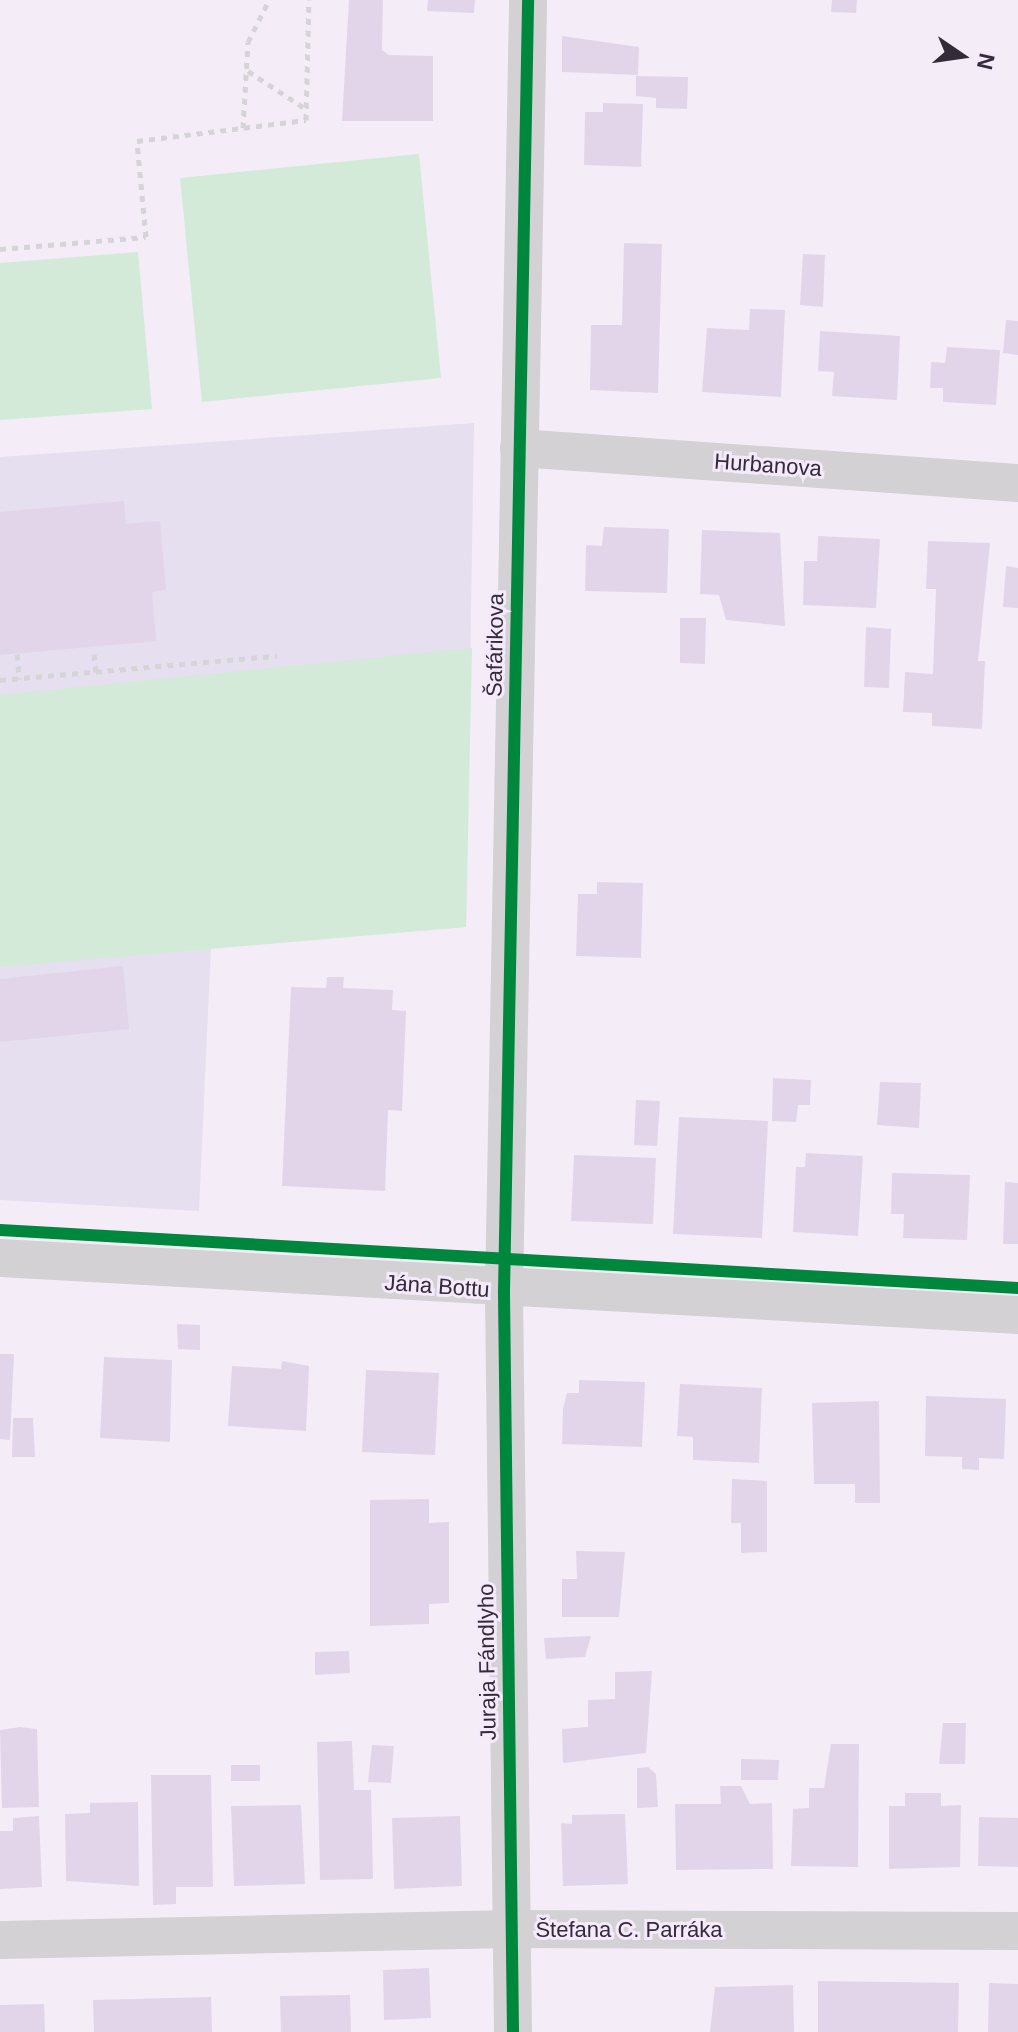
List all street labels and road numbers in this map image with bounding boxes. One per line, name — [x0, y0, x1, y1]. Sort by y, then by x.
street label: Hurbanova — [713, 448, 823, 482]
street label: Šafárikova — [481, 593, 509, 697]
street label: Jána Bottu — [384, 1269, 490, 1303]
street label: Juraja Fándlyho — [472, 1584, 502, 1740]
street label: Štefana C. Parráka — [535, 1917, 723, 1943]

